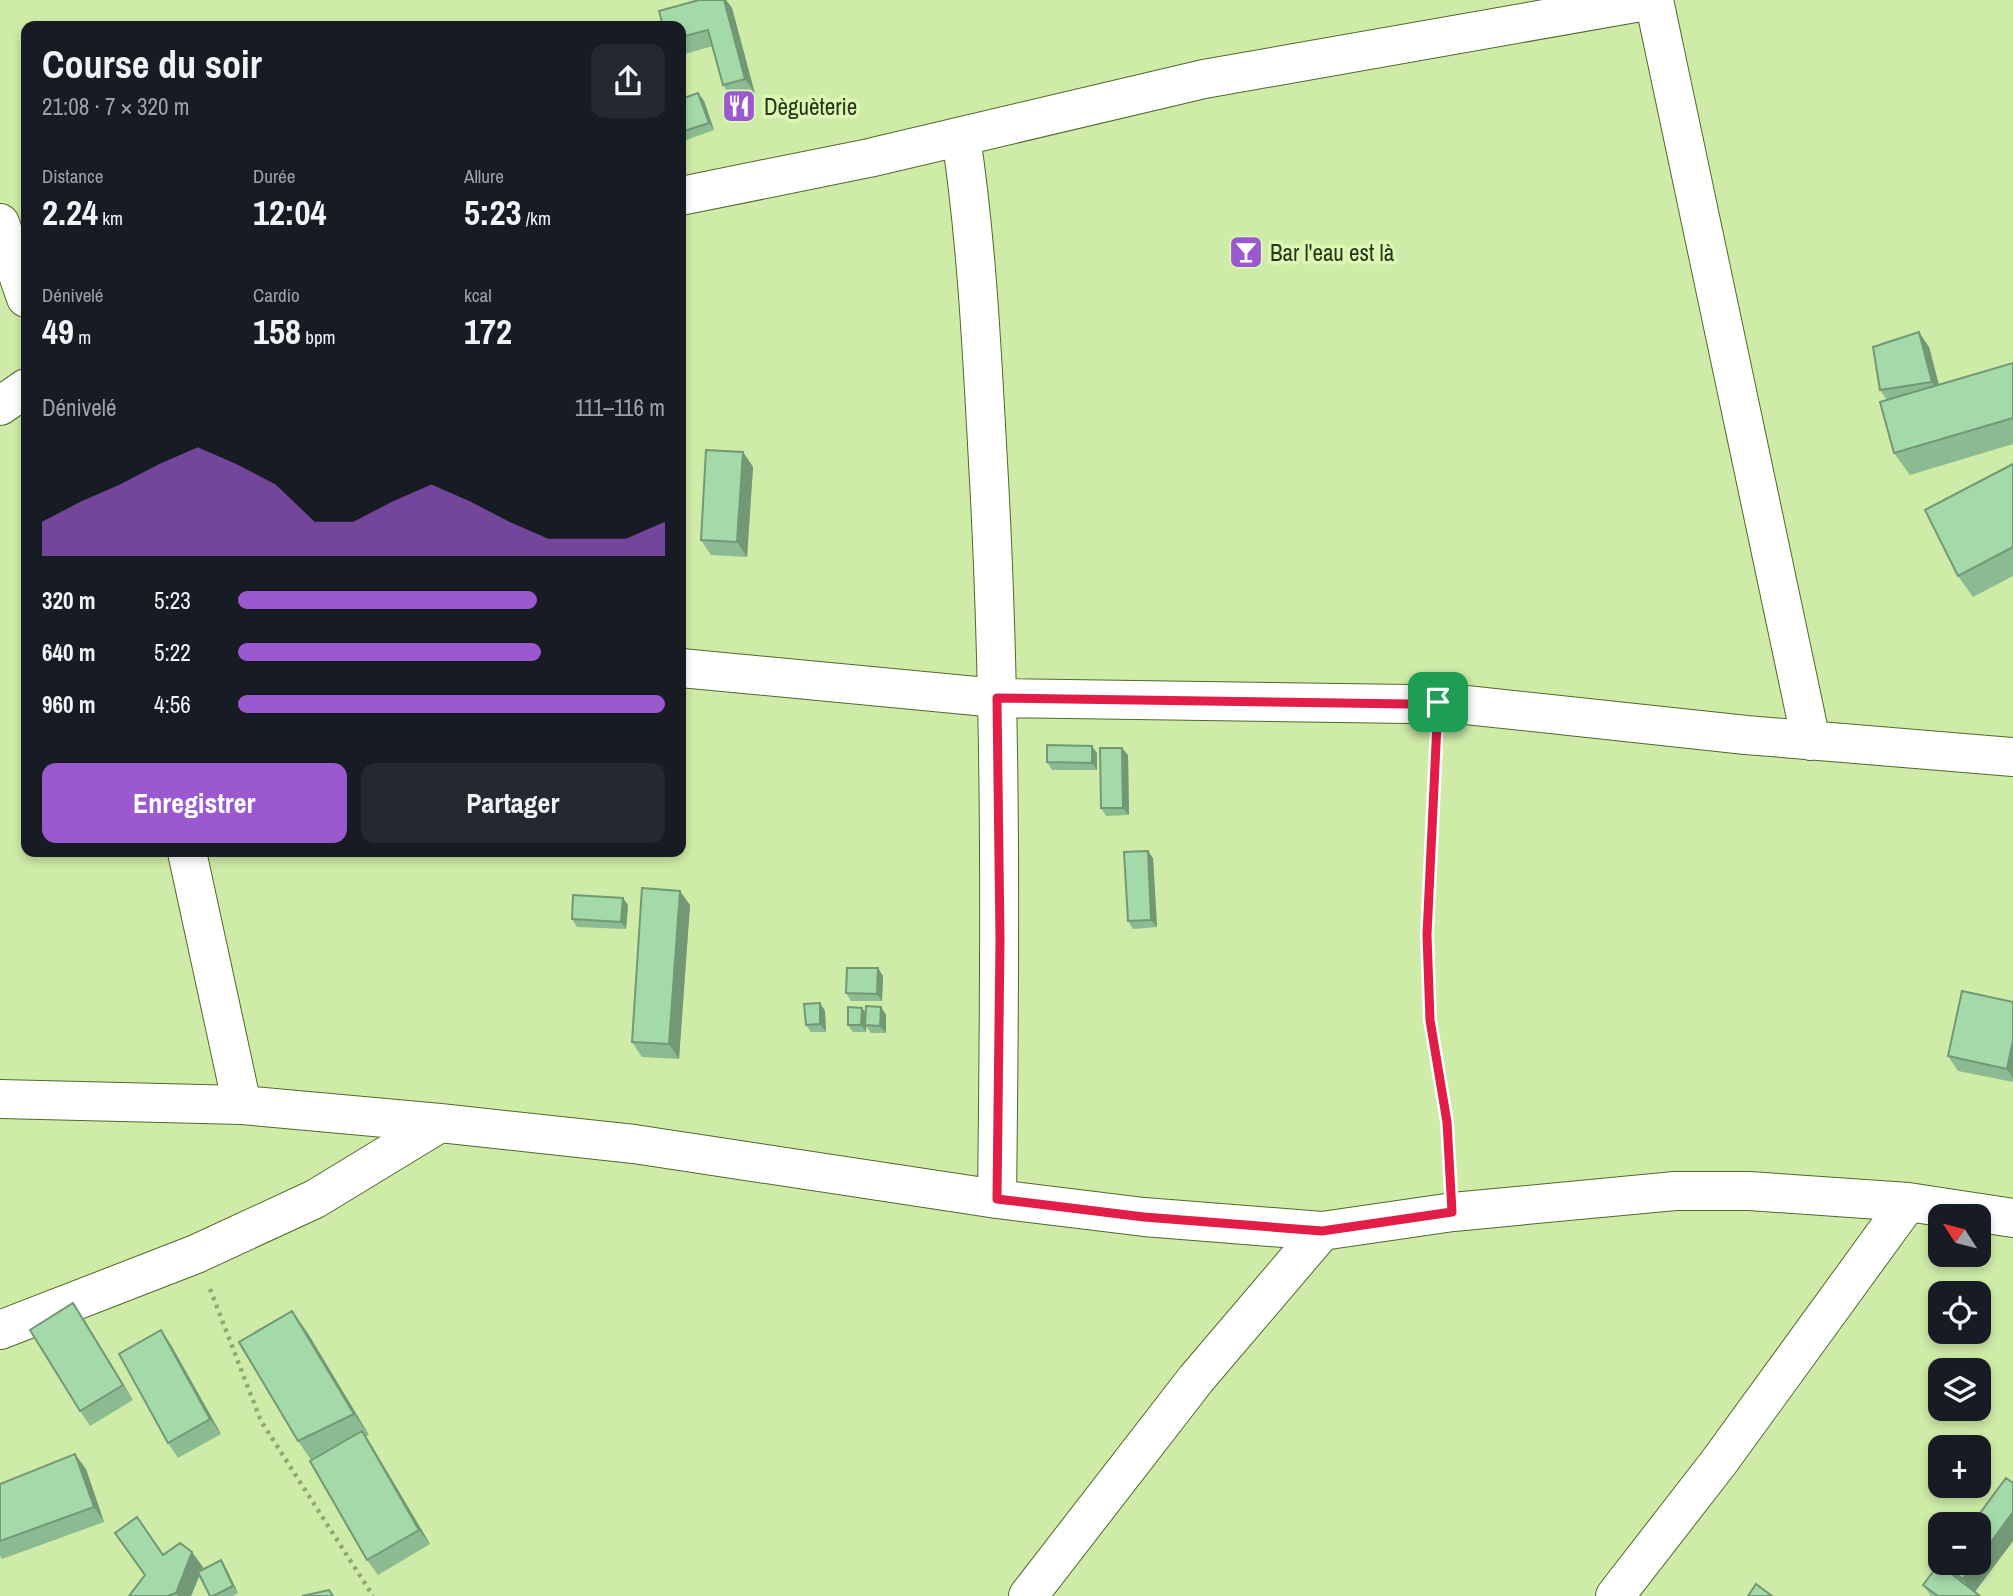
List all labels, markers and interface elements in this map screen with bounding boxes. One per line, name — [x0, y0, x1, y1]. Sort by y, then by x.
text: Course du soir — [42, 39, 262, 90]
button: share — [591, 44, 665, 118]
restaurant icon: Dèguèterie — [720, 87, 758, 125]
text: 21:08 · 7 × 320 m — [42, 91, 189, 122]
place label: Dèguèterie — [764, 91, 857, 122]
text: Distance — [42, 163, 103, 189]
text: Durée — [253, 163, 295, 189]
text: Allure — [464, 163, 504, 189]
text: 2.24 — [42, 189, 98, 236]
text: 12:04 — [253, 189, 326, 236]
text: 5:23 — [464, 189, 521, 236]
text: km — [98, 205, 123, 231]
text: /km — [521, 205, 551, 231]
bar icon: Bar l'eau est là — [1227, 233, 1265, 271]
place label: Bar l'eau est là — [1270, 237, 1395, 268]
text: Dénivelé — [42, 282, 103, 308]
text: Cardio — [253, 282, 300, 308]
text: kcal — [464, 282, 492, 308]
text: 49 — [42, 308, 74, 355]
text: 158 — [253, 308, 301, 355]
text: 172 — [464, 308, 512, 355]
text: m — [74, 324, 91, 350]
text: bpm — [301, 324, 336, 350]
text: Dénivelé — [42, 392, 116, 423]
text: 111–116 m — [575, 392, 665, 423]
text: 320 m — [42, 585, 95, 616]
text: 5:23 — [154, 585, 191, 616]
text: 640 m — [42, 637, 95, 668]
text: 5:22 — [154, 637, 191, 668]
pin — [1408, 672, 1468, 732]
icon: arrive — [1419, 683, 1457, 721]
text: 960 m — [42, 689, 95, 720]
text: 4:56 — [154, 689, 191, 720]
button: Enregistrer — [42, 763, 347, 843]
button: Partager — [361, 763, 665, 843]
north arrow — [1928, 1204, 1992, 1267]
map controls — [1928, 1204, 1991, 1575]
button: locate — [1928, 1281, 1991, 1344]
button: layers — [1928, 1358, 1991, 1421]
button: + — [1928, 1435, 1991, 1498]
button: − — [1928, 1512, 1991, 1575]

